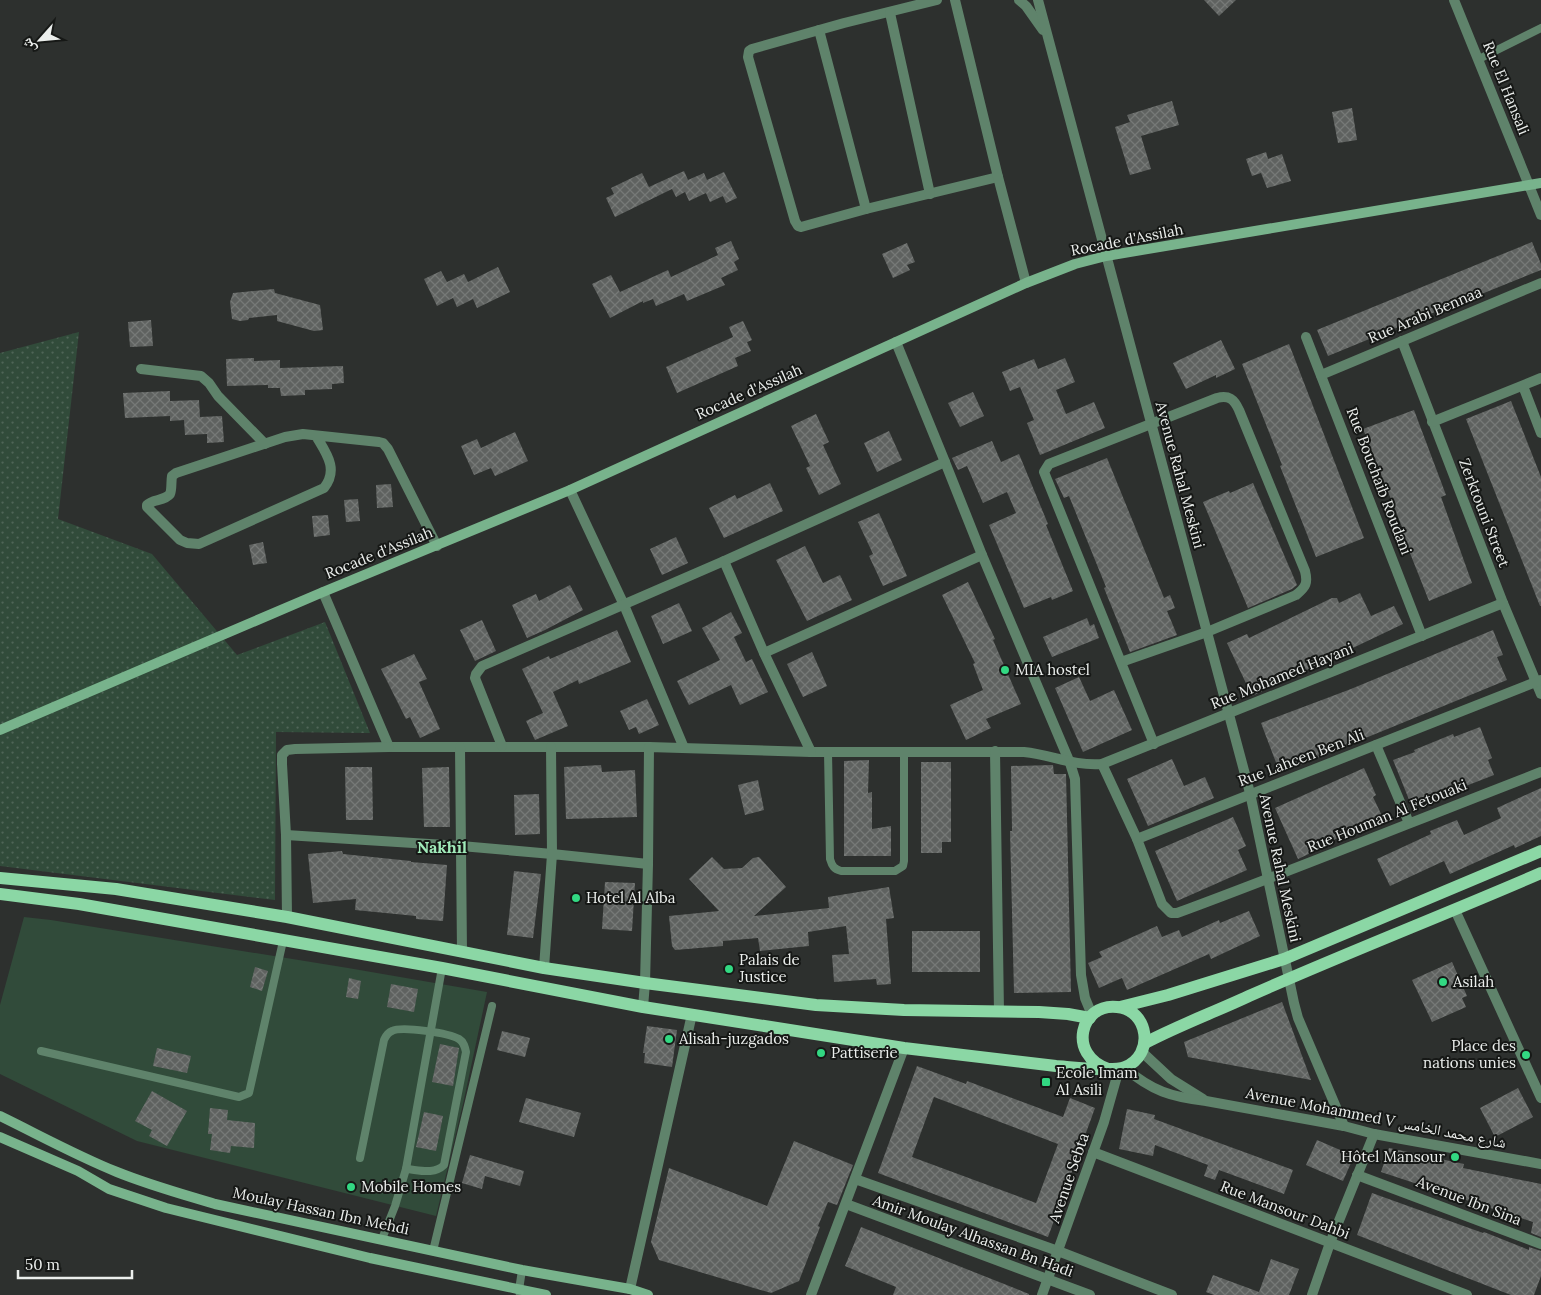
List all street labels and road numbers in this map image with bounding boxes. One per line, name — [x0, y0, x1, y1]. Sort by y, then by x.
street label: Rue El Hansali — [1479, 38, 1534, 137]
street label: Rocade d'Assilah — [1069, 219, 1185, 260]
street label: Rue Arabi Bennaa — [1365, 282, 1485, 347]
street label: Rocade d'Assilah — [693, 360, 805, 424]
street label: Avenue Rahal Meskini — [1151, 398, 1209, 550]
street label: Rue Bouchaib Roudani — [1343, 405, 1416, 557]
street label: Zerktouni Street — [1455, 456, 1514, 570]
street label: Rocade d'Assilah — [322, 522, 435, 583]
street label: Rue Mohamed Hayani — [1208, 638, 1356, 713]
street label: Rue Lahcen Ben Ali — [1235, 725, 1367, 790]
street label: Rue Houman Al Fetouaki — [1304, 775, 1470, 856]
street label: Avenue Rahal Meskini — [1255, 791, 1305, 944]
street label: Avenue Mohammed V شارع محمد الخامس — [1243, 1083, 1508, 1153]
street label: Avenue Sebta — [1044, 1130, 1093, 1226]
street label: Avenue Ibn Sina — [1413, 1171, 1525, 1229]
street label: Rue Mansour Dahbi — [1218, 1176, 1353, 1243]
street label: Moulay Hassan Ibn Mehdi — [231, 1183, 411, 1238]
street label: Amir Moulay Alhassan Bn Hadi — [869, 1190, 1076, 1281]

